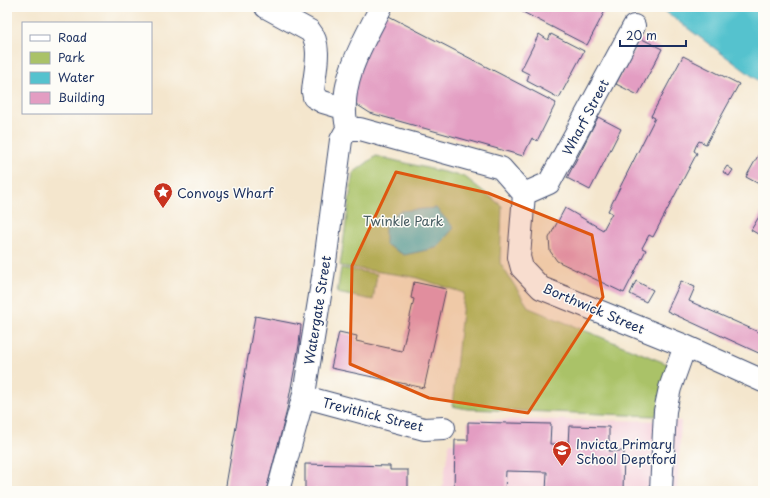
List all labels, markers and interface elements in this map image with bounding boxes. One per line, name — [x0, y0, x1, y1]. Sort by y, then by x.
legend — [22, 22, 152, 114]
scale bar — [620, 22, 686, 48]
text: 20 m — [626, 26, 657, 44]
text: Road — [58, 28, 87, 46]
text: Park — [58, 48, 85, 66]
text: Water — [58, 68, 95, 86]
street label: Wharf Street — [557, 76, 613, 158]
text: Building — [58, 88, 105, 106]
place icon: Convoys Wharf — [152, 181, 174, 209]
place label: Convoys Wharf — [177, 183, 275, 202]
park label: Twinkle Park — [363, 211, 443, 230]
street label: Watergate Street — [299, 254, 335, 366]
street label: Borthwick Street — [540, 278, 648, 338]
street label: Trevithick Street — [321, 392, 425, 436]
place label: Invicta Primary School Deptford — [576, 434, 677, 468]
school or university icon: Invicta Primary School Deptford — [551, 439, 573, 467]

